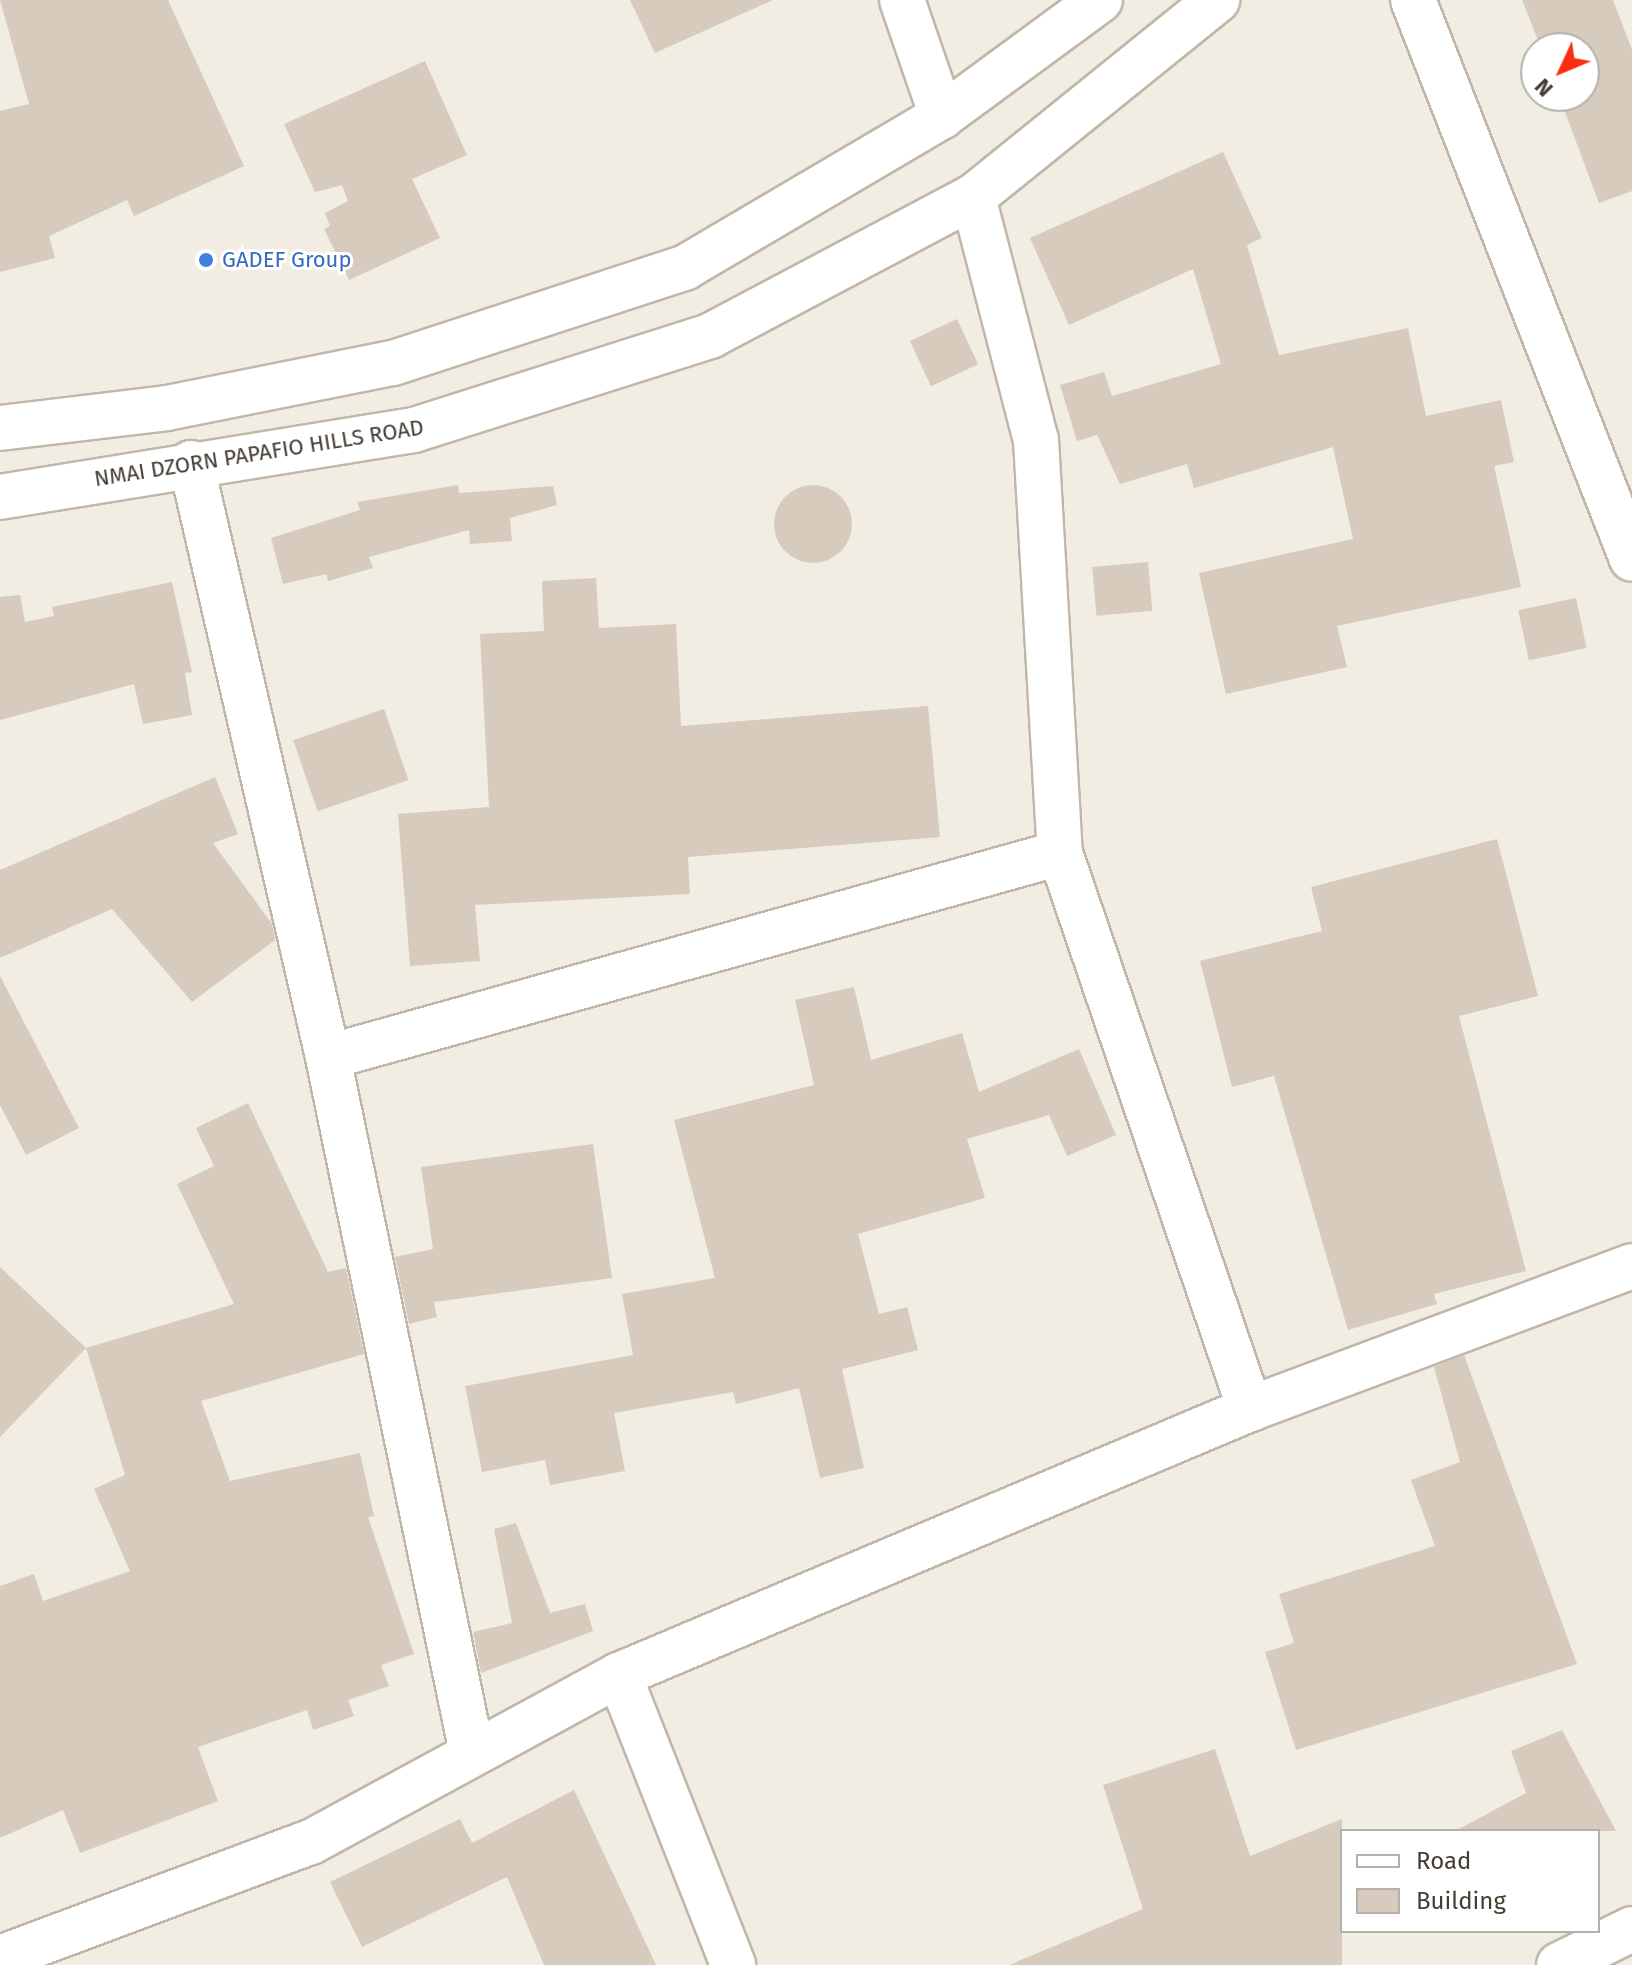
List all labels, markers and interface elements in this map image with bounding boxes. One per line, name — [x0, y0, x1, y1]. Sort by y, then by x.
north arrow — [1520, 32, 1600, 112]
text: N — [1529, 73, 1559, 102]
place label: GADEF Group — [222, 247, 351, 273]
marker: GADEF Group — [197, 251, 215, 269]
street label: NMAI DZORN PAPAFIO HILLS ROAD — [92, 414, 426, 492]
legend — [1340, 1829, 1600, 1933]
text: Road — [1416, 1847, 1471, 1875]
text: Building — [1416, 1887, 1506, 1915]

